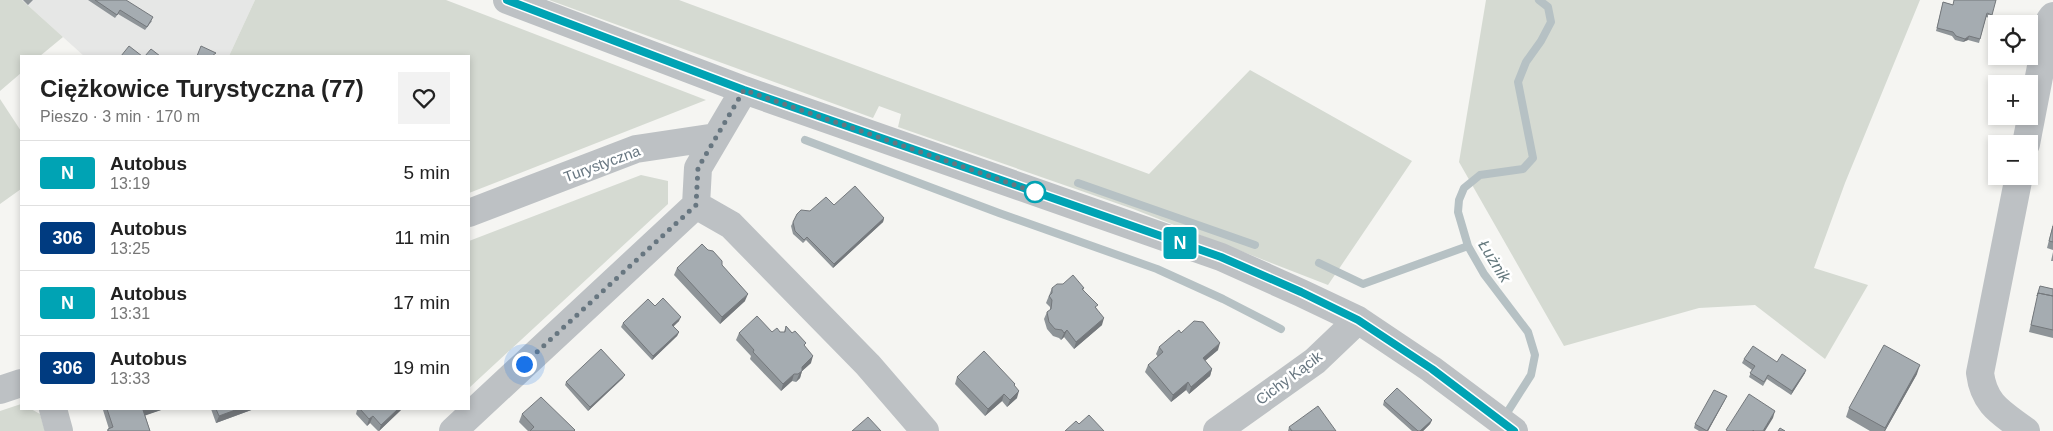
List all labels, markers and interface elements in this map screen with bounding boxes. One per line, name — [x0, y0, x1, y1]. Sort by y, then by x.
map controls — [1988, 15, 2038, 185]
button: locate — [1988, 15, 2038, 65]
button: heart — [398, 72, 450, 124]
text: Ciężkowice Turystyczna (77) — [40, 75, 364, 102]
button: + — [1988, 75, 2038, 125]
text: Pieszo · 3 min · 170 m — [40, 108, 200, 125]
button: − — [1988, 135, 2038, 185]
street label: Turystyczna — [561, 142, 643, 185]
text: Autobus — [110, 153, 187, 174]
text: 5 min — [404, 162, 450, 183]
text: N — [61, 163, 74, 183]
text: 13:19 — [110, 175, 150, 192]
unlabelled marker — [1024, 181, 1046, 203]
text: Autobus — [110, 218, 187, 239]
text: 11 min — [394, 227, 450, 248]
line badge: N — [1164, 227, 1196, 259]
text: 306 — [52, 228, 83, 248]
text: N — [1174, 233, 1187, 253]
water label: Łużnik — [1475, 237, 1515, 286]
text: 13:25 — [110, 240, 150, 257]
text: Autobus — [110, 283, 187, 304]
text: 17 min — [393, 292, 450, 313]
text: N — [61, 293, 74, 313]
text: 13:31 — [110, 305, 150, 322]
street label: Cichy Kącik — [1252, 347, 1326, 408]
text: Autobus — [110, 348, 187, 369]
your location — [512, 352, 537, 377]
text: 19 min — [393, 357, 450, 378]
text: 306 — [52, 358, 83, 378]
text: 13:33 — [110, 370, 150, 387]

